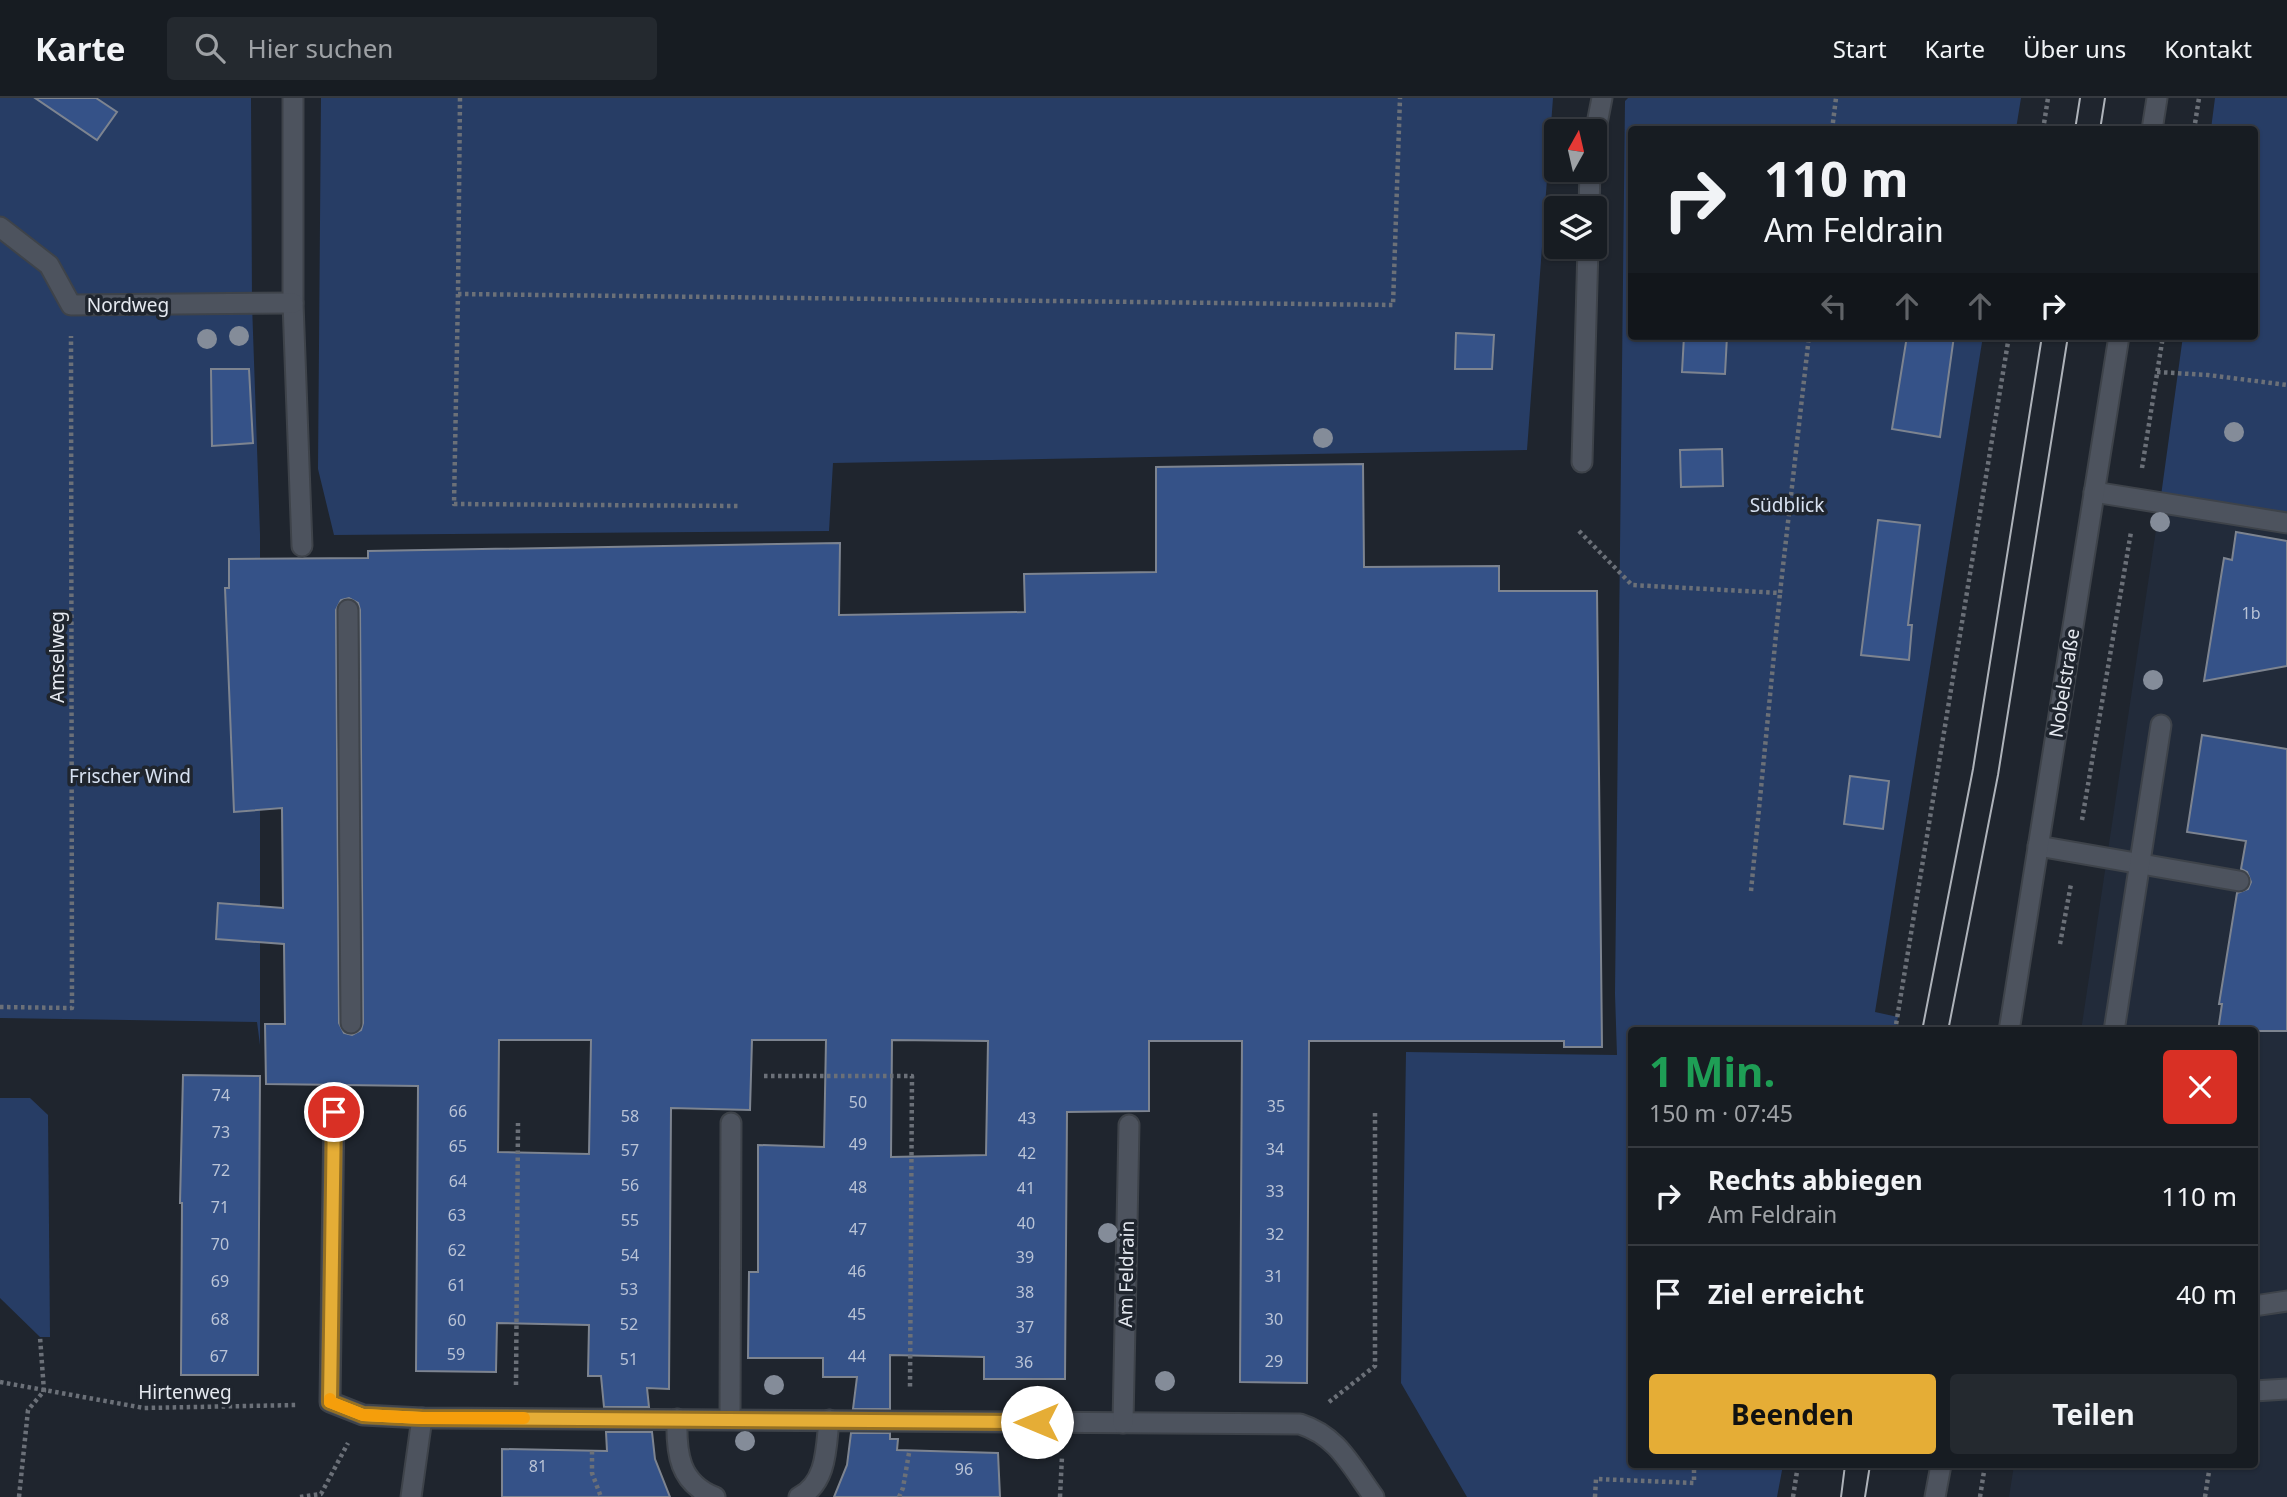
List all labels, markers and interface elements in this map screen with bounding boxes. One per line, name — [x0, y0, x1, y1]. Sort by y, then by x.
search box — [167, 17, 657, 80]
text: Karte — [35, 26, 125, 71]
icon: search — [191, 29, 229, 67]
text: Hier suchen — [247, 30, 393, 66]
text: Start — [1833, 32, 1887, 65]
text: Karte — [1925, 32, 1985, 65]
text: Über uns — [2023, 32, 2126, 65]
text: Kontakt — [2164, 32, 2252, 65]
north arrow — [1544, 119, 1606, 182]
map controls — [1544, 119, 1607, 259]
text: 110 m — [1764, 145, 1909, 211]
icon: right — [1649, 154, 1740, 245]
button: layers — [1544, 196, 1607, 259]
text: Am Feldrain — [1764, 208, 1944, 251]
icon: left — [1815, 287, 1853, 325]
icon: ahead — [1888, 287, 1926, 325]
icon: ahead — [1961, 287, 1999, 325]
icon: right — [2034, 287, 2072, 325]
street label: Nordweg — [87, 292, 169, 318]
park label: Südblick — [1750, 492, 1824, 518]
house number: 1b — [2242, 602, 2261, 624]
street label: Amselweg — [44, 611, 70, 703]
street label: Nobelstraße — [2043, 627, 2085, 739]
park label: Frischer Wind — [69, 763, 191, 789]
text: 1 Min. — [1649, 1042, 1775, 1099]
button: close — [2163, 1050, 2237, 1124]
pin — [304, 1082, 364, 1142]
house number: 74 — [212, 1084, 230, 1106]
house number: 50 — [849, 1091, 867, 1113]
icon: arrive — [315, 1093, 353, 1131]
house number: 35 — [1267, 1095, 1285, 1117]
text: 150 m · 07:45 — [1649, 1097, 1793, 1129]
house number: 66 — [449, 1100, 467, 1122]
house number: 58 — [621, 1105, 639, 1127]
house number: 43 — [1018, 1107, 1036, 1129]
house number: 73 — [212, 1121, 230, 1143]
house number: 49 — [849, 1133, 867, 1155]
house number: 65 — [449, 1135, 467, 1157]
house number: 34 — [1266, 1138, 1284, 1160]
house number: 57 — [621, 1139, 639, 1161]
house number: 42 — [1018, 1142, 1036, 1164]
house number: 72 — [212, 1159, 230, 1181]
text: Rechts abbiegen — [1708, 1162, 1923, 1198]
house number: 64 — [449, 1170, 467, 1192]
house number: 56 — [621, 1174, 639, 1196]
house number: 48 — [849, 1176, 867, 1198]
house number: 41 — [1017, 1177, 1035, 1199]
icon: right — [1649, 1177, 1687, 1215]
text: 110 m — [2161, 1178, 2237, 1214]
house number: 33 — [1266, 1180, 1284, 1202]
house number: 71 — [211, 1196, 229, 1218]
text: Am Feldrain — [1708, 1198, 1837, 1230]
house number: 63 — [448, 1204, 466, 1226]
house number: 55 — [621, 1209, 639, 1231]
house number: 40 — [1017, 1212, 1035, 1234]
house number: 47 — [849, 1218, 867, 1240]
street label: Am Feldrain — [1112, 1220, 1140, 1328]
house number: 32 — [1266, 1223, 1284, 1245]
house number: 70 — [211, 1233, 229, 1255]
house number: 62 — [448, 1239, 466, 1261]
house number: 54 — [621, 1244, 639, 1266]
house number: 39 — [1016, 1246, 1034, 1268]
house number: 46 — [848, 1260, 866, 1282]
house number: 31 — [1265, 1265, 1283, 1287]
house number: 69 — [211, 1270, 229, 1292]
house number: 61 — [448, 1274, 466, 1296]
icon: arrive — [1649, 1275, 1687, 1313]
text: Ziel erreicht — [1708, 1276, 1864, 1312]
text: 40 m — [2176, 1276, 2237, 1312]
house number: 53 — [620, 1278, 638, 1300]
house number: 38 — [1016, 1281, 1034, 1303]
house number: 45 — [848, 1303, 866, 1325]
house number: 68 — [211, 1308, 229, 1330]
house number: 30 — [1265, 1308, 1283, 1330]
house number: 60 — [448, 1309, 466, 1331]
house number: 52 — [620, 1313, 638, 1335]
house number: 37 — [1016, 1316, 1034, 1338]
house number: 59 — [447, 1343, 465, 1365]
house number: 67 — [210, 1345, 228, 1367]
house number: 44 — [848, 1345, 866, 1367]
house number: 51 — [620, 1348, 638, 1370]
house number: 29 — [1265, 1350, 1283, 1372]
house number: 36 — [1015, 1351, 1033, 1373]
button: Beenden — [1649, 1374, 1936, 1454]
button: Teilen — [1950, 1374, 2237, 1454]
street label: Hirtenweg — [138, 1379, 232, 1405]
position arrow — [1000, 1385, 1074, 1459]
house number: 81 — [529, 1455, 547, 1477]
house number: 96 — [955, 1458, 973, 1480]

